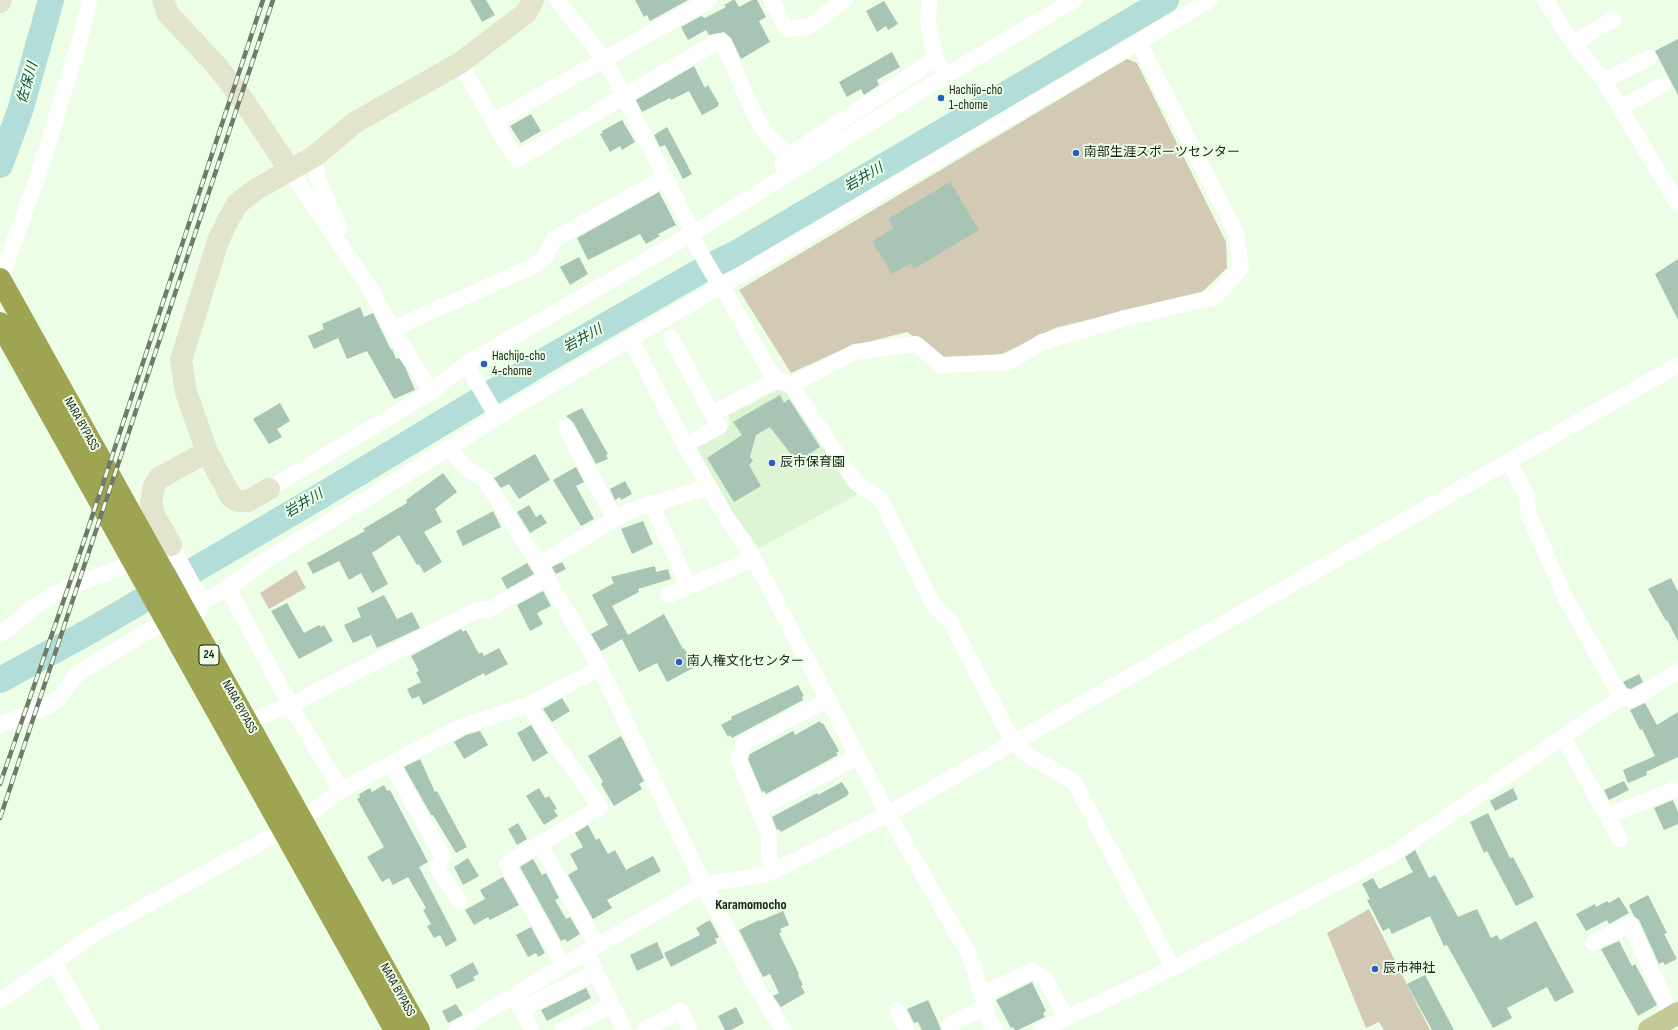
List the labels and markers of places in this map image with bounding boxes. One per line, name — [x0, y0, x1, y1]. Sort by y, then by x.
place label: Hachijo-cho 1-chome — [949, 83, 1002, 114]
marker: Hachijo-cho 1-chome — [936, 93, 946, 103]
place label: 南部生涯スポーツセンター — [1084, 145, 1240, 161]
marker: 南部生涯スポーツセンター — [1071, 148, 1081, 158]
place label: Hachijo-cho 4-chome — [492, 349, 545, 380]
marker: Hachijo-cho 4-chome — [479, 359, 489, 369]
place label: 辰市保育園 — [780, 455, 845, 471]
marker: 辰市保育園 — [767, 458, 777, 468]
place label: 南人権文化センター — [687, 654, 804, 670]
marker: 南人権文化センター — [674, 657, 684, 667]
place label: 辰市神社 — [1383, 961, 1435, 977]
marker: 辰市神社 — [1370, 964, 1380, 974]

